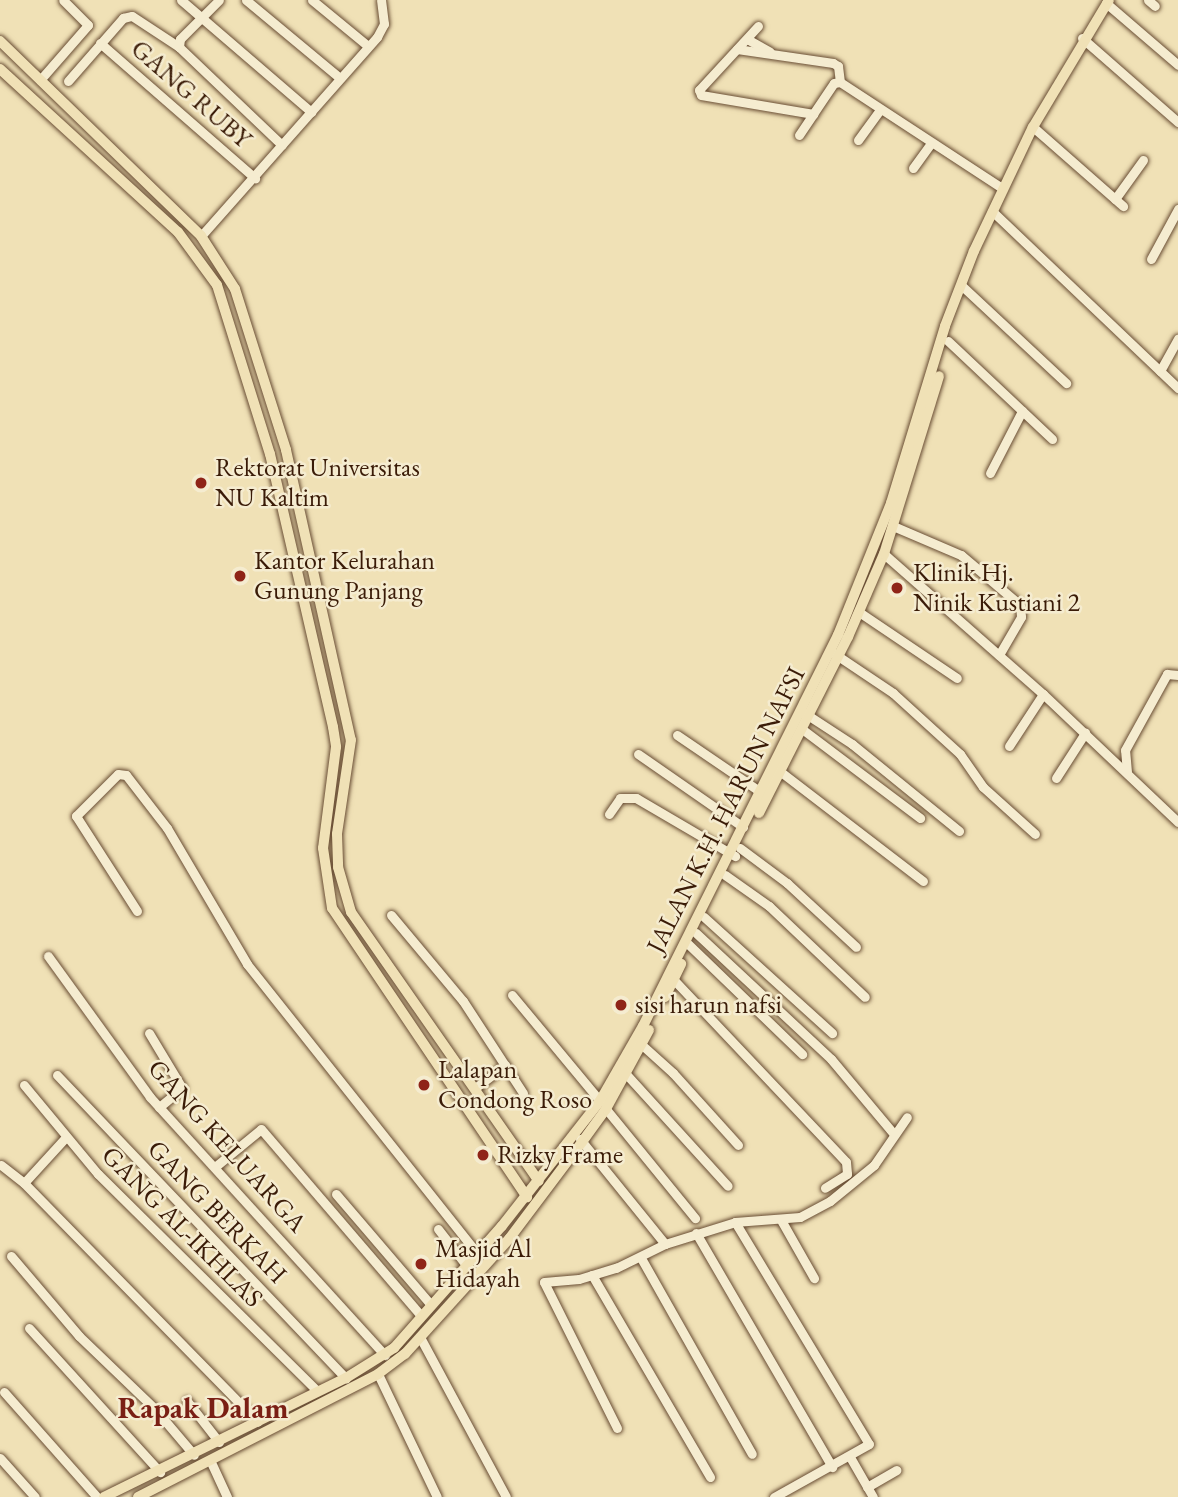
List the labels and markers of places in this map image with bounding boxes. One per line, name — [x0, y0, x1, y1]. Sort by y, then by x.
place label: Rektorat Universitas NU Kaltim — [215, 452, 420, 514]
marker: Rektorat Universitas NU Kaltim — [193, 475, 209, 491]
place label: Kantor Kelurahan Gunung Panjang — [254, 545, 435, 606]
place label: Klinik Hj. Ninik Kustiani 2 — [913, 557, 1080, 618]
marker: Kantor Kelurahan Gunung Panjang — [232, 568, 248, 584]
marker: Klinik Hj. Ninik Kustiani 2 — [887, 578, 907, 598]
place label: sisi harun nafsi — [635, 989, 782, 1021]
marker: sisi harun nafsi — [613, 997, 629, 1013]
place label: Lalapan Condong Roso — [438, 1054, 592, 1116]
marker: Lalapan Condong Roso — [416, 1077, 432, 1093]
place label: Rizky Frame — [497, 1139, 623, 1171]
marker: Rizky Frame — [475, 1147, 491, 1163]
place label: Masjid Al Hidayah — [435, 1233, 532, 1294]
marker: Masjid Al Hidayah — [413, 1256, 429, 1272]

